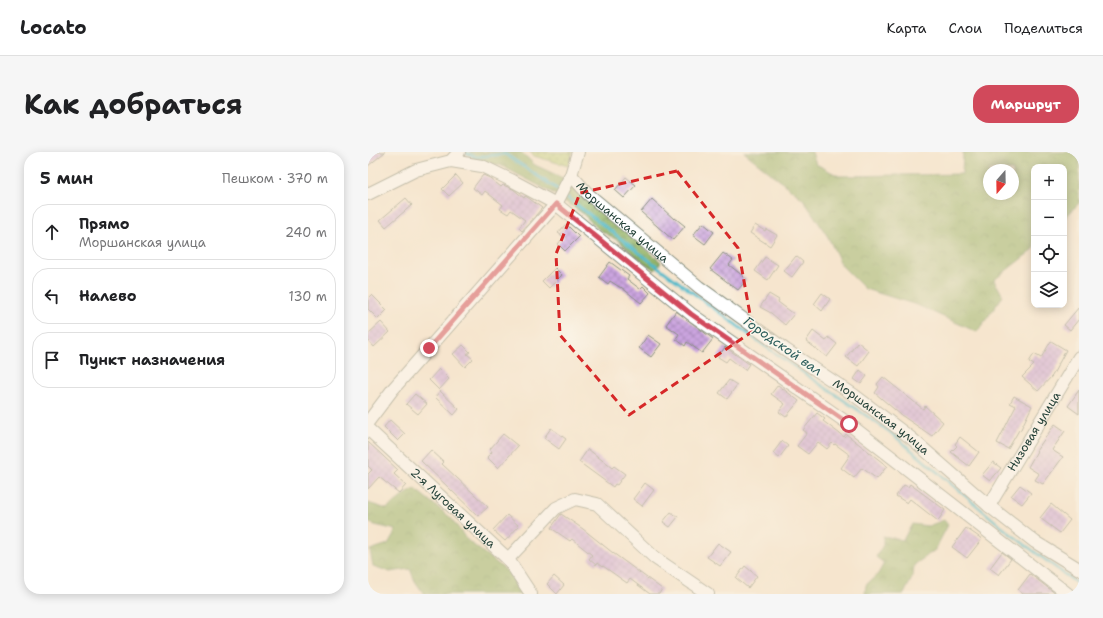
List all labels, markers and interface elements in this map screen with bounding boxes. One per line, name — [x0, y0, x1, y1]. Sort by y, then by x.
text: Locato — [20, 15, 87, 40]
text: Карта — [886, 19, 927, 37]
text: Слои — [949, 19, 982, 37]
text: Поделиться — [1004, 19, 1083, 37]
text: Как добраться — [24, 85, 243, 123]
button: Маршрут — [973, 85, 1079, 123]
north arrow — [983, 164, 1019, 200]
map controls — [1031, 164, 1067, 308]
button: + — [1031, 164, 1067, 200]
text: 5 мин — [40, 167, 93, 189]
text: Пешком · 370 m — [222, 170, 328, 187]
street label: Моршанская улица — [573, 178, 673, 267]
button: − — [1031, 200, 1067, 236]
text: Прямо — [79, 214, 129, 234]
icon: ahead — [41, 221, 63, 243]
text: 240 m — [285, 224, 327, 241]
text: Моршанская улица — [79, 234, 206, 251]
button: locate — [1031, 236, 1067, 272]
button: layers — [1031, 272, 1067, 308]
icon: left — [41, 285, 63, 307]
text: Налево — [79, 286, 137, 306]
text: 130 m — [289, 288, 327, 305]
water label: Городской вал — [740, 313, 826, 379]
route end — [420, 339, 438, 357]
icon: arrive — [41, 349, 63, 371]
text: Пункт назначения — [79, 350, 225, 370]
street label: Моршанская улица — [830, 375, 933, 459]
street label: Низовая улица — [1004, 388, 1065, 474]
route start — [840, 415, 858, 433]
street label: 2-я Луговая улица — [407, 464, 499, 552]

